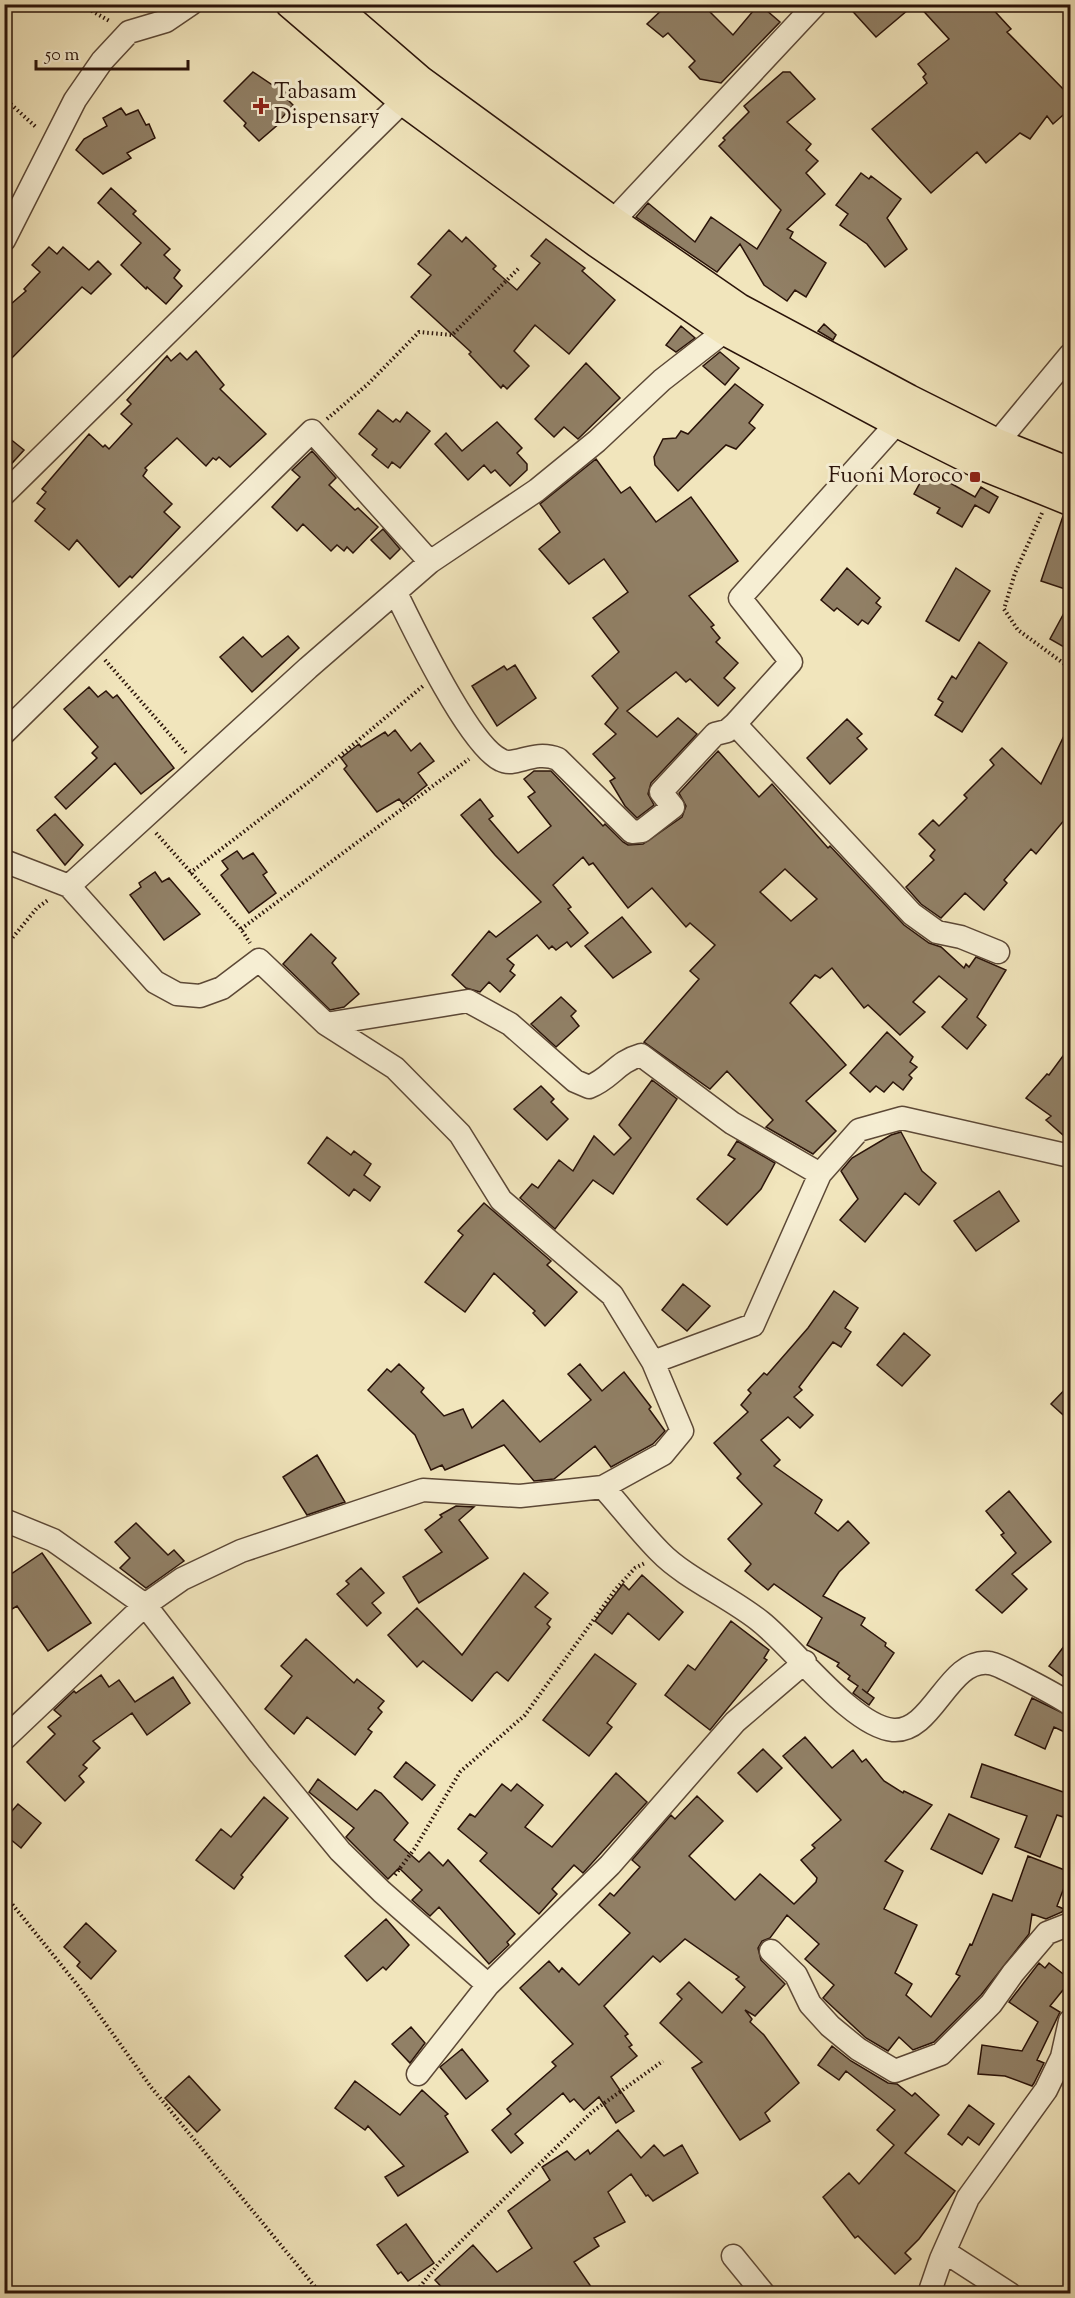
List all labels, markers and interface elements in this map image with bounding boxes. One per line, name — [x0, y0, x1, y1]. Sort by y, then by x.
scale bar — [36, 33, 188, 71]
text: 50 m — [44, 43, 80, 69]
place label: Tabasam Dispensary — [274, 77, 380, 134]
marker: Tabasam Dispensary — [252, 97, 270, 115]
place label: Fuoni Moroco — [828, 461, 963, 493]
marker: Fuoni Moroco — [968, 470, 982, 484]

